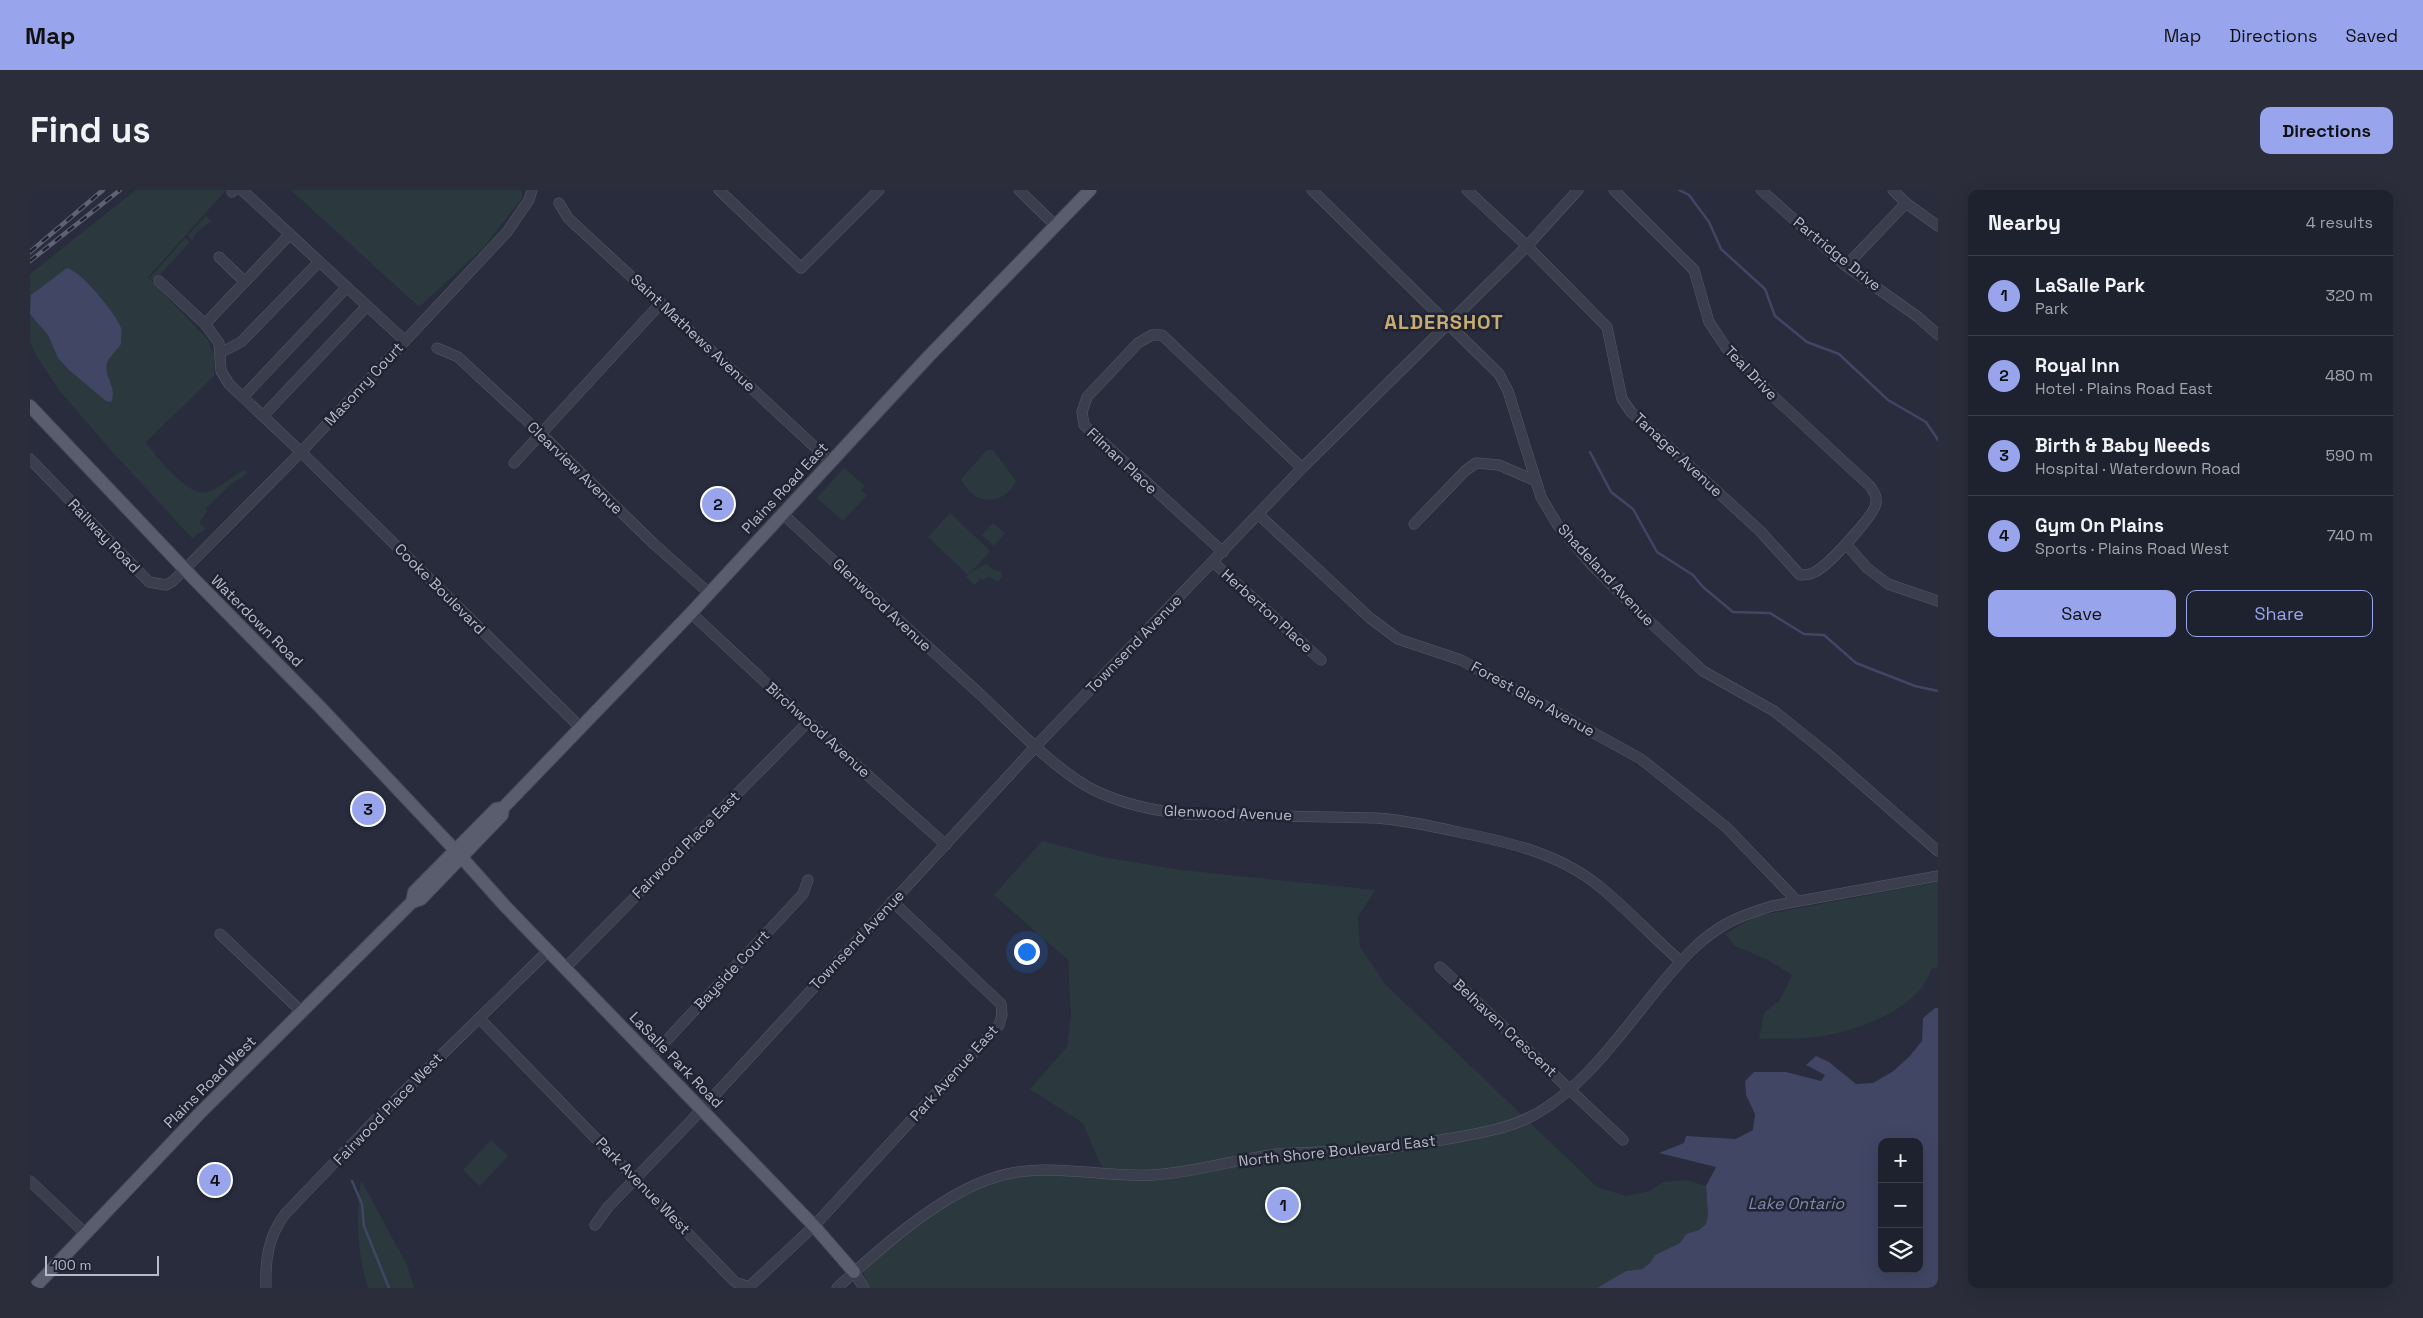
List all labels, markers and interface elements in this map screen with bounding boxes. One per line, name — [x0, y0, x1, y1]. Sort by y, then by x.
text: Map — [25, 20, 75, 51]
text: Map — [2164, 24, 2201, 47]
text: Directions — [2229, 24, 2318, 47]
text: Saved — [2346, 24, 2398, 47]
button: Directions — [2260, 107, 2393, 154]
text: Find us — [30, 108, 151, 152]
text: Nearby — [1988, 209, 2061, 236]
street label: Partridge Drive — [1790, 212, 1885, 295]
text: 4 results — [2306, 212, 2373, 233]
street label: Saint Mathews Avenue — [627, 270, 760, 395]
text: LaSalle Park — [2035, 273, 2145, 298]
text: 1 — [2000, 285, 2008, 306]
text: 320 m — [2326, 285, 2373, 306]
text: Park — [2035, 298, 2068, 319]
district label: ALDERSHOT — [1384, 309, 1504, 335]
street label: Masonry Court — [320, 338, 407, 429]
street label: Teal Drive — [1721, 341, 1782, 404]
text: Royal Inn — [2035, 353, 2120, 378]
text: 2 — [1999, 365, 2009, 386]
text: 480 m — [2325, 365, 2373, 386]
text: Hotel · Plains Road East — [2035, 378, 2213, 399]
street label: Tanager Avenue — [1630, 409, 1727, 501]
street label: Clearview Avenue — [524, 417, 627, 518]
street label: Filman Place — [1083, 423, 1161, 498]
text: Birth & Baby Needs — [2035, 433, 2210, 458]
street label: Plains Road East — [737, 438, 832, 537]
text: 3 — [1999, 445, 2009, 466]
text: 590 m — [2325, 445, 2373, 466]
text: Hospital · Waterdown Road — [2035, 458, 2240, 479]
pin: 2 — [702, 485, 734, 523]
street label: Railway Road — [64, 495, 144, 577]
text: Gym On Plains — [2035, 513, 2164, 538]
street label: Shadeland Avenue — [1554, 519, 1659, 630]
text: 4 — [1999, 525, 2009, 546]
text: 740 m — [2327, 525, 2373, 546]
text: Sports · Plains Road West — [2035, 538, 2229, 559]
street label: Cooke Boulevard — [391, 539, 490, 638]
street label: Glenwood Avenue — [829, 554, 936, 655]
street label: Herberton Place — [1218, 565, 1317, 657]
street label: Waterdown Road — [207, 571, 307, 671]
street label: Townsend Avenue — [1082, 590, 1186, 697]
button: Save — [1988, 590, 2176, 637]
button: Share — [2186, 590, 2373, 637]
street label: Forest Glen Avenue — [1468, 657, 1598, 740]
street label: Birchwood Avenue — [762, 678, 874, 782]
street label: Fairwood Place East — [628, 787, 743, 902]
pin: 3 — [352, 790, 384, 828]
street label: Glenwood Avenue — [1164, 801, 1293, 824]
street label: Townsend Avenue — [805, 886, 908, 994]
street label: Bayside Court — [690, 926, 773, 1013]
your location — [1014, 939, 1040, 965]
street label: Belhaven Crescent — [1449, 975, 1561, 1081]
street label: LaSalle Park Road — [626, 1008, 727, 1112]
street label: Park Avenue East — [905, 1020, 1002, 1125]
street label: Plains Road West — [159, 1031, 260, 1132]
street label: Fairwood Place West — [329, 1048, 446, 1169]
street label: North Shore Boulevard East — [1237, 1131, 1437, 1170]
street label: Park Avenue West — [592, 1133, 695, 1238]
map controls — [1878, 1138, 1923, 1273]
button: + — [1878, 1138, 1923, 1183]
pin: 4 — [199, 1161, 231, 1199]
button: − — [1878, 1183, 1923, 1228]
pin: 1 — [1267, 1186, 1299, 1224]
water label: Lake Ontario — [1748, 1193, 1845, 1214]
button: layers — [1878, 1228, 1923, 1273]
scale bar — [45, 1253, 159, 1276]
text: 100 m — [52, 1256, 91, 1274]

